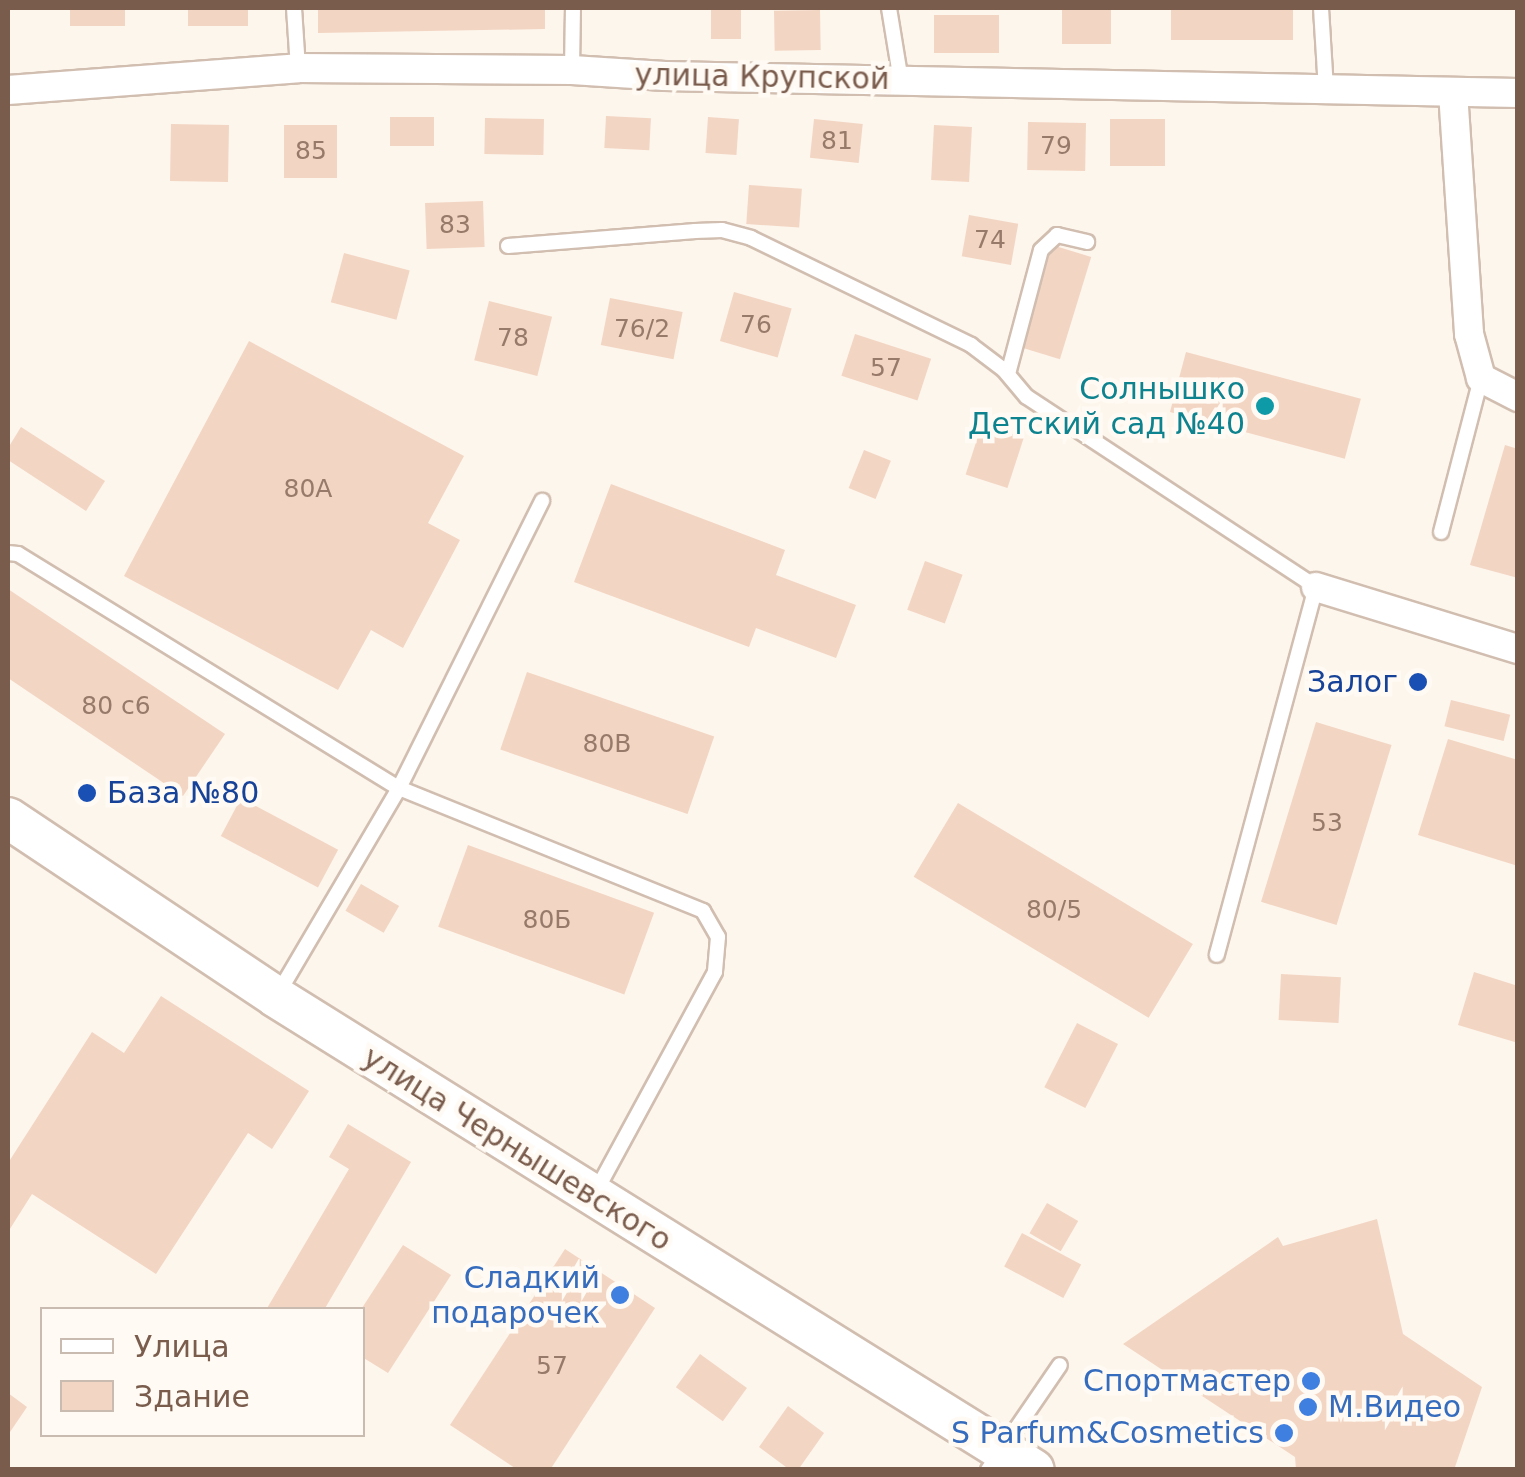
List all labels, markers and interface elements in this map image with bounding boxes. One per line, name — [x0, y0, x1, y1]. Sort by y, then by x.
street label: улица Крупской — [634, 57, 890, 97]
house number: 81 — [821, 126, 853, 156]
house number: 79 — [1040, 131, 1072, 161]
house number: 85 — [295, 136, 327, 166]
house number: 83 — [439, 210, 471, 240]
house number: 74 — [974, 225, 1006, 255]
house number: 76 — [740, 310, 772, 340]
house number: 76/2 — [614, 314, 670, 344]
house number: 78 — [497, 323, 529, 353]
house number: 57 — [870, 353, 902, 383]
place label: Солнышко Детский сад №40 — [968, 371, 1245, 442]
marker: Солнышко Детский сад №40 — [1254, 395, 1276, 417]
house number: 80А — [284, 474, 332, 504]
place label: Залог — [1307, 664, 1398, 700]
marker: Залог — [1407, 671, 1429, 693]
house number: 80 с6 — [81, 691, 151, 721]
house number: 80В — [583, 729, 631, 759]
place label: База №80 — [107, 775, 259, 811]
marker: База №80 — [76, 782, 98, 804]
house number: 53 — [1311, 808, 1343, 838]
house number: 80/5 — [1026, 895, 1082, 925]
house number: 80Б — [523, 905, 571, 935]
street label: улица Чернышевского — [356, 1039, 678, 1259]
place label: Сладкий подарочек — [431, 1260, 600, 1330]
marker: Сладкий подарочек — [609, 1284, 631, 1306]
legend — [40, 1307, 365, 1437]
text: Улица — [134, 1329, 230, 1364]
house number: 57 — [536, 1351, 568, 1381]
place label: Спортмастер — [1083, 1363, 1291, 1399]
marker: Спортмастер — [1300, 1370, 1322, 1392]
text: Здание — [134, 1379, 250, 1414]
place label: М.Видео — [1328, 1389, 1461, 1425]
marker: М.Видео — [1297, 1396, 1319, 1418]
place label: S Parfum&Cosmetics — [951, 1415, 1264, 1451]
marker: S Parfum&Cosmetics — [1273, 1422, 1295, 1444]

